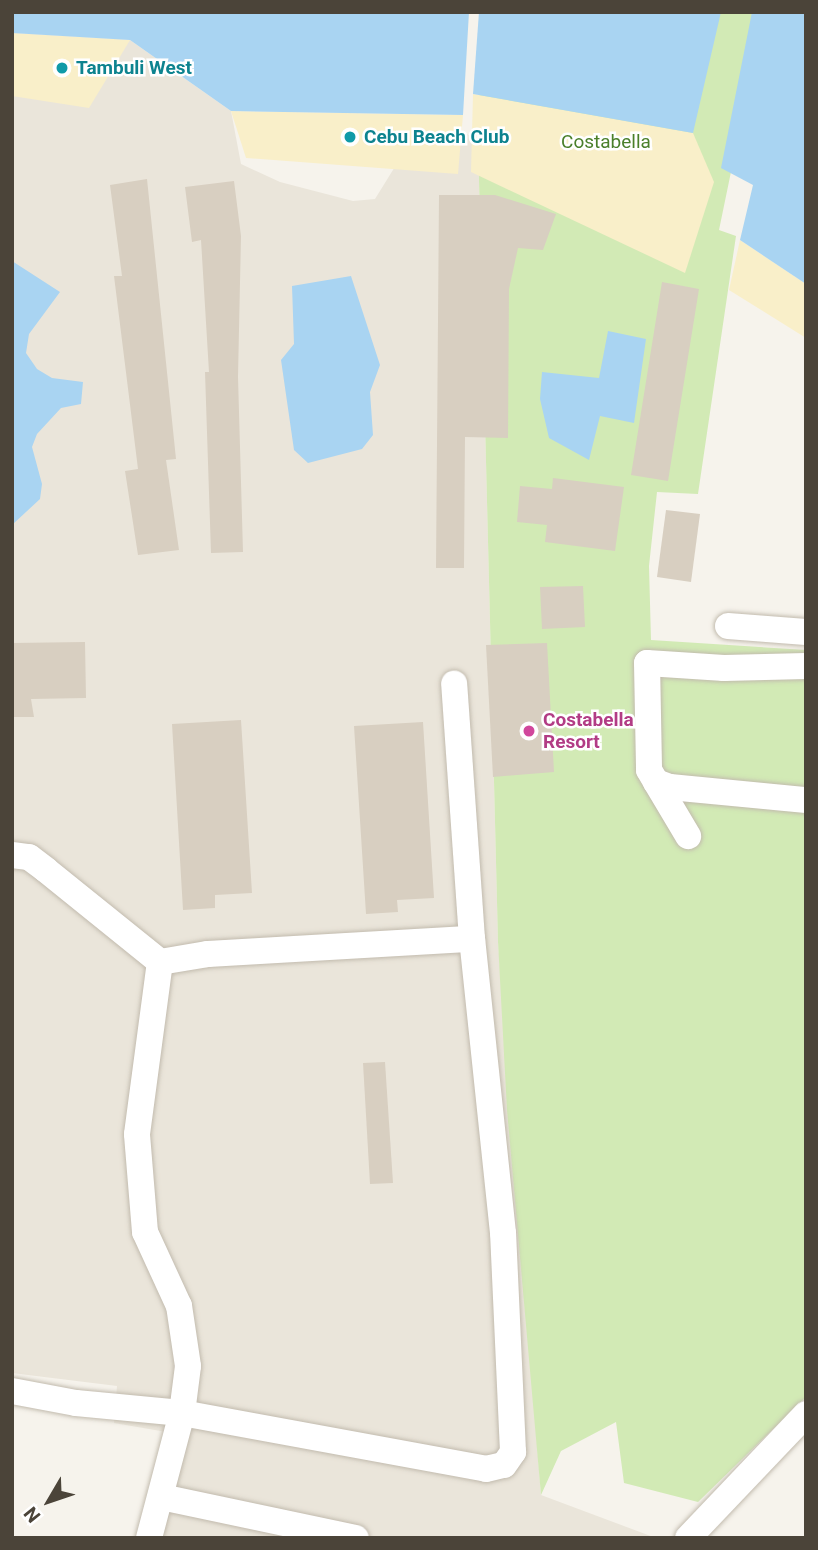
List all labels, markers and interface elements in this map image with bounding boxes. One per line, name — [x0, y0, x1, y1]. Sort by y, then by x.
place label: Tambuli West — [76, 57, 192, 79]
marker: Tambuli West — [54, 60, 70, 76]
place label: Cebu Beach Club — [364, 126, 509, 148]
marker: Cebu Beach Club — [342, 129, 358, 145]
park label: Costabella — [561, 131, 651, 153]
place label: Costabella Resort — [543, 709, 634, 753]
marker: Costabella Resort — [521, 723, 537, 739]
north arrow — [14, 1466, 84, 1536]
text: N — [19, 1502, 45, 1527]

